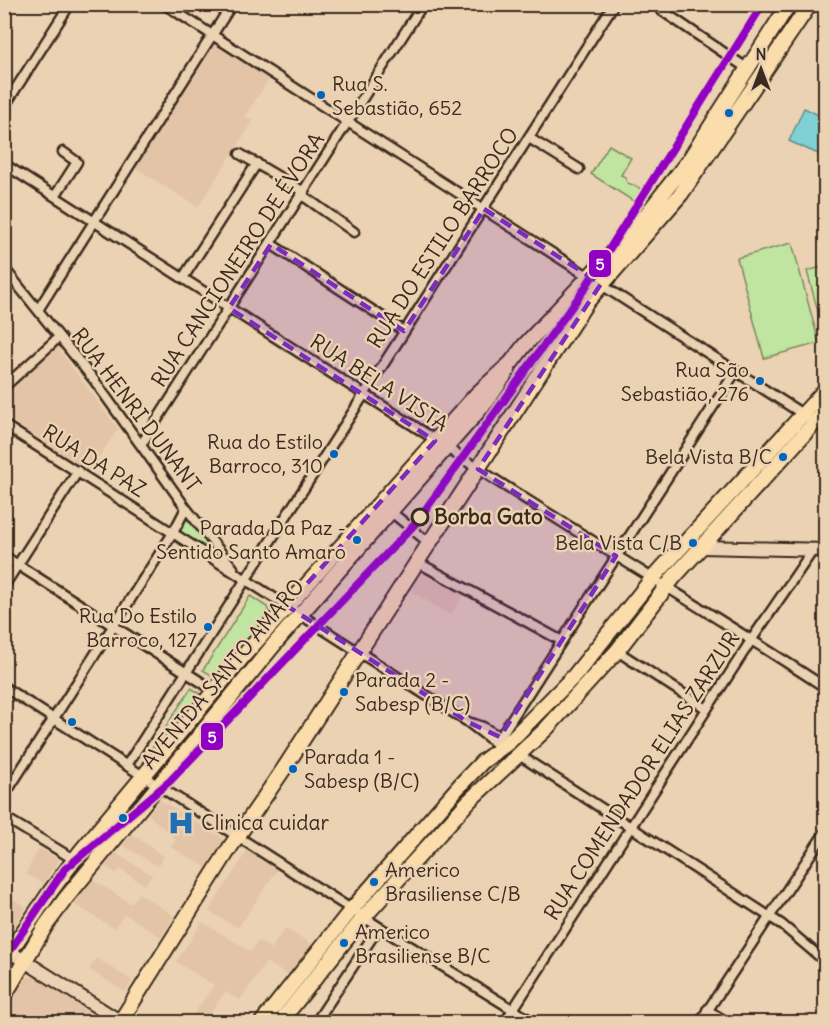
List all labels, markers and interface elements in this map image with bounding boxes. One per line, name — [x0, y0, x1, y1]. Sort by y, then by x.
north arrow — [731, 39, 791, 99]
text: N — [755, 44, 767, 64]
place label: Rua S. Sebastião, 652 — [332, 71, 462, 120]
marker: Rua S. Sebastião, 652 — [315, 89, 327, 101]
unlabelled marker — [723, 107, 735, 119]
street label: RUA DO ESTILO BARROCO — [361, 122, 524, 353]
street label: RUA CANCIONEIRO DE ÉVORA — [145, 127, 330, 392]
line badge: 5 — [588, 249, 612, 278]
text: 5 — [595, 254, 605, 274]
street label: RUA HENRI DUNANT — [66, 322, 207, 497]
street label: RUA BELA VISTA — [305, 328, 454, 437]
place label: Rua São Sebastião, 276 — [621, 357, 749, 406]
marker: Rua São Sebastião, 276 — [754, 375, 766, 387]
street label: RUA DA PAZ — [38, 418, 151, 503]
place label: Rua do Estilo Barroco, 310 — [207, 429, 323, 478]
place label: Bela Vista B/C — [645, 444, 772, 469]
marker: Rua do Estilo Barroco, 310 — [328, 448, 340, 460]
marker: Bela Vista B/C — [777, 451, 789, 463]
place label: Borba Gato — [434, 503, 543, 530]
marker: Borba Gato — [411, 508, 429, 526]
place label: Parada Da Paz - Sentido Santo Amaro — [156, 515, 346, 564]
place label: Bela Vista C/B — [555, 530, 682, 555]
marker: Parada Da Paz - Sentido Santo Amaro — [351, 534, 363, 546]
marker: Bela Vista C/B — [687, 537, 699, 549]
street label: AVENIDA SANTO AMARO — [135, 573, 310, 774]
place label: Rua Do Estilo Barroco, 127 — [79, 603, 197, 652]
marker: Rua Do Estilo Barroco, 127 — [202, 621, 214, 633]
street label: RUA COMENDADOR ELIAS ZARZUR — [538, 626, 745, 925]
place label: Parada 2 - Sabesp (B/C) — [355, 667, 470, 716]
marker: Parada 2 - Sabesp (B/C) — [338, 686, 350, 698]
unlabelled marker — [66, 716, 78, 728]
line badge: 5 — [200, 722, 224, 751]
text: 5 — [207, 727, 217, 747]
place label: Parada 1 - Sabesp (B/C) — [304, 744, 419, 793]
marker: Parada 1 - Sabesp (B/C) — [287, 763, 299, 775]
hospital icon: Clinica cuidar — [166, 808, 196, 838]
place label: Clinica cuidar — [201, 809, 330, 836]
unlabelled marker — [117, 812, 129, 824]
place label: Americo Brasiliense C/B — [385, 857, 521, 906]
marker: Americo Brasiliense C/B — [368, 876, 380, 888]
place label: Americo Brasiliense B/C — [355, 919, 491, 968]
marker: Americo Brasiliense B/C — [338, 937, 350, 949]

